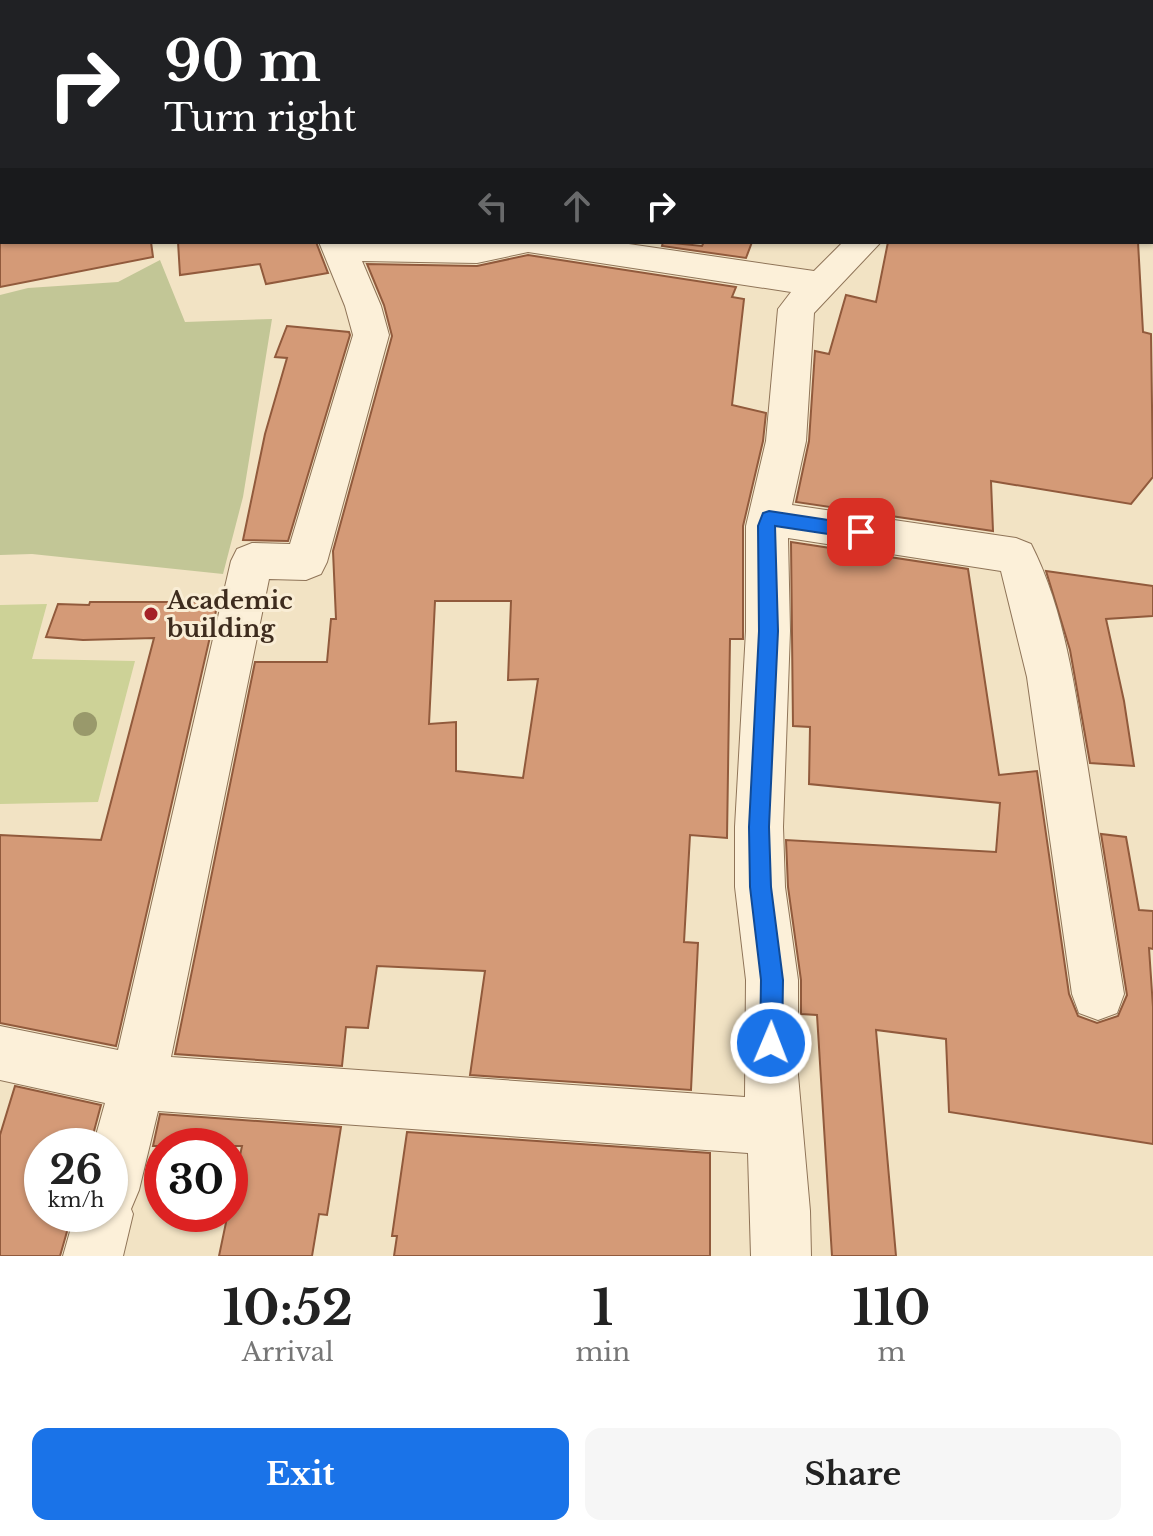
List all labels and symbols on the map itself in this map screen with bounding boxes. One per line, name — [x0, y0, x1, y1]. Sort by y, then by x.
pin — [827, 498, 895, 566]
place label: Academic building — [166, 586, 293, 643]
marker: Academic building — [142, 605, 160, 623]
position arrow — [729, 1001, 813, 1085]
speed limit sign: 30 — [144, 1128, 248, 1232]

